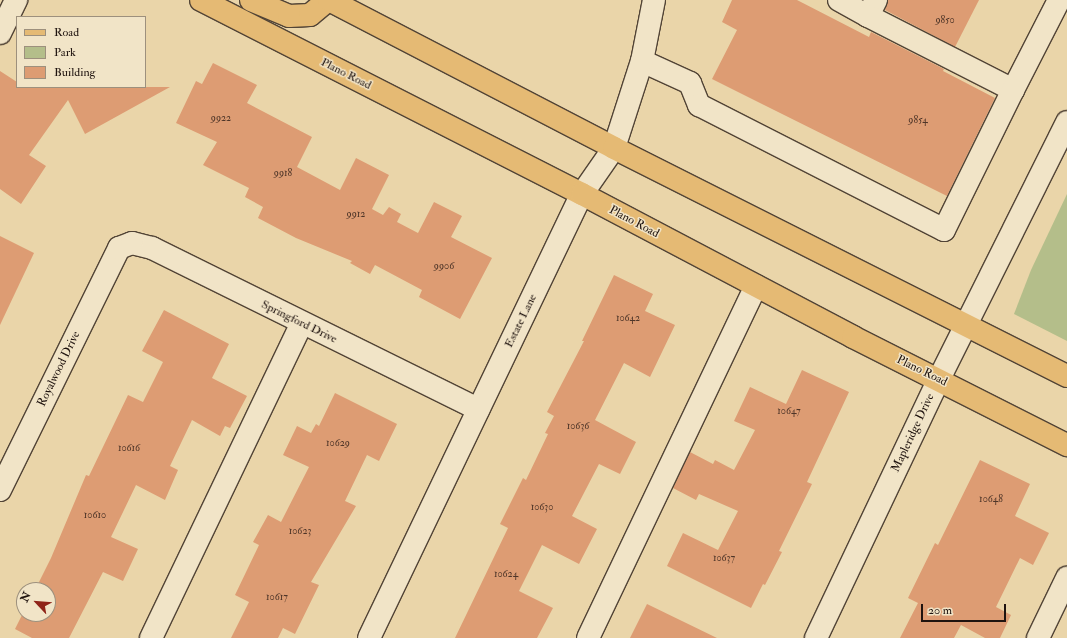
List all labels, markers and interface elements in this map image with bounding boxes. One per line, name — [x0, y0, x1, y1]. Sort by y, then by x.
house number: 9850 — [935, 15, 955, 27]
legend — [16, 16, 146, 88]
text: Road — [54, 25, 79, 40]
text: Park — [54, 45, 76, 60]
street label: Plano Road — [318, 55, 374, 93]
text: Building — [54, 65, 95, 80]
house number: 9922 — [211, 113, 231, 125]
house number: 9854 — [908, 115, 928, 127]
house number: 9918 — [274, 168, 292, 180]
street label: Plano Road — [607, 203, 661, 241]
house number: 9912 — [347, 209, 365, 221]
house number: 9906 — [434, 261, 454, 273]
street label: Estate Lane — [502, 292, 540, 350]
street label: Springford Drive — [259, 297, 339, 347]
house number: 10642 — [616, 313, 640, 325]
street label: Royalwood Drive — [35, 329, 83, 409]
street label: Plano Road — [894, 353, 950, 389]
street label: Mapleridge Drive — [889, 391, 937, 475]
house number: 10647 — [777, 406, 801, 418]
house number: 10636 — [567, 421, 589, 433]
house number: 10629 — [326, 438, 350, 450]
house number: 10616 — [118, 443, 140, 455]
house number: 10648 — [979, 494, 1003, 506]
house number: 10630 — [531, 502, 553, 514]
house number: 10610 — [84, 510, 106, 522]
house number: 10623 — [289, 526, 311, 538]
house number: 10637 — [713, 553, 735, 565]
house number: 10624 — [494, 569, 518, 581]
north arrow — [16, 582, 56, 622]
text: N — [18, 590, 34, 604]
house number: 10617 — [266, 592, 288, 604]
scale bar — [923, 596, 1008, 622]
text: 20 m — [928, 603, 952, 618]

